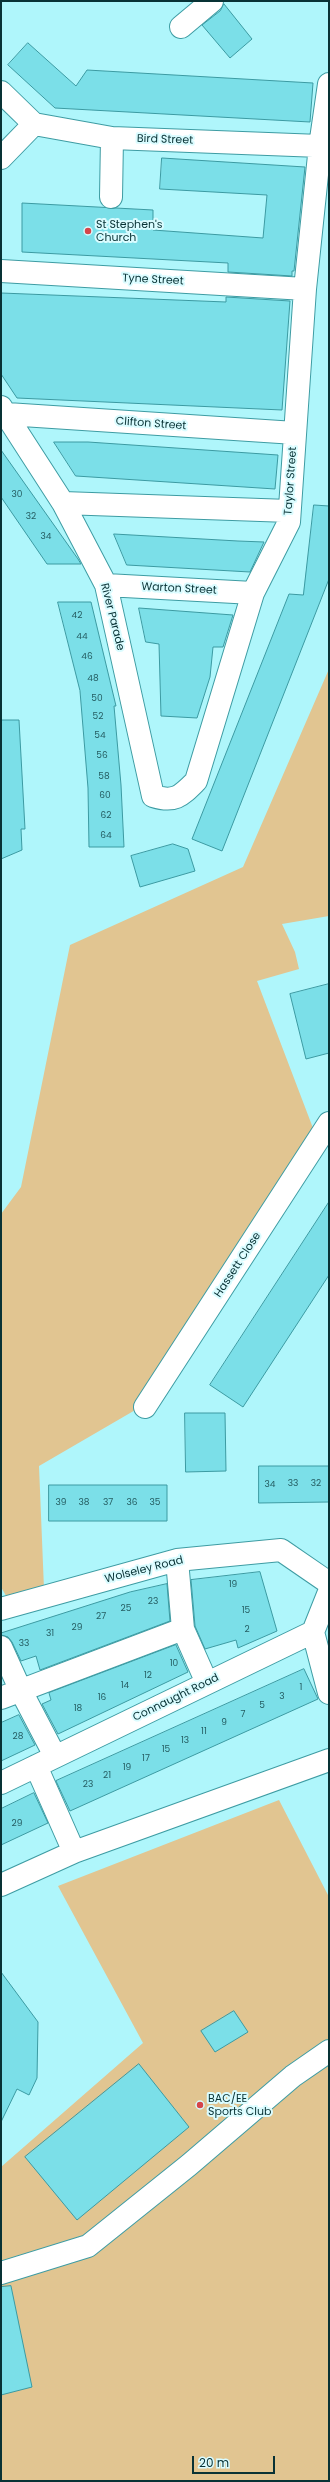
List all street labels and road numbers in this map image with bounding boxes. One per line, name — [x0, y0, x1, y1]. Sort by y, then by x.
street label: Bird Street — [137, 132, 193, 148]
street label: Tyne Street — [122, 272, 184, 288]
street label: Clifton Street — [115, 415, 187, 433]
street label: Taylor Street — [282, 446, 300, 516]
street label: Warton Street — [141, 580, 217, 598]
street label: River Parade — [97, 582, 127, 652]
street label: Hassett Close — [212, 1230, 264, 1300]
street label: Wolseley Road — [103, 1554, 185, 1586]
street label: Connaught Road — [131, 1671, 221, 1725]

